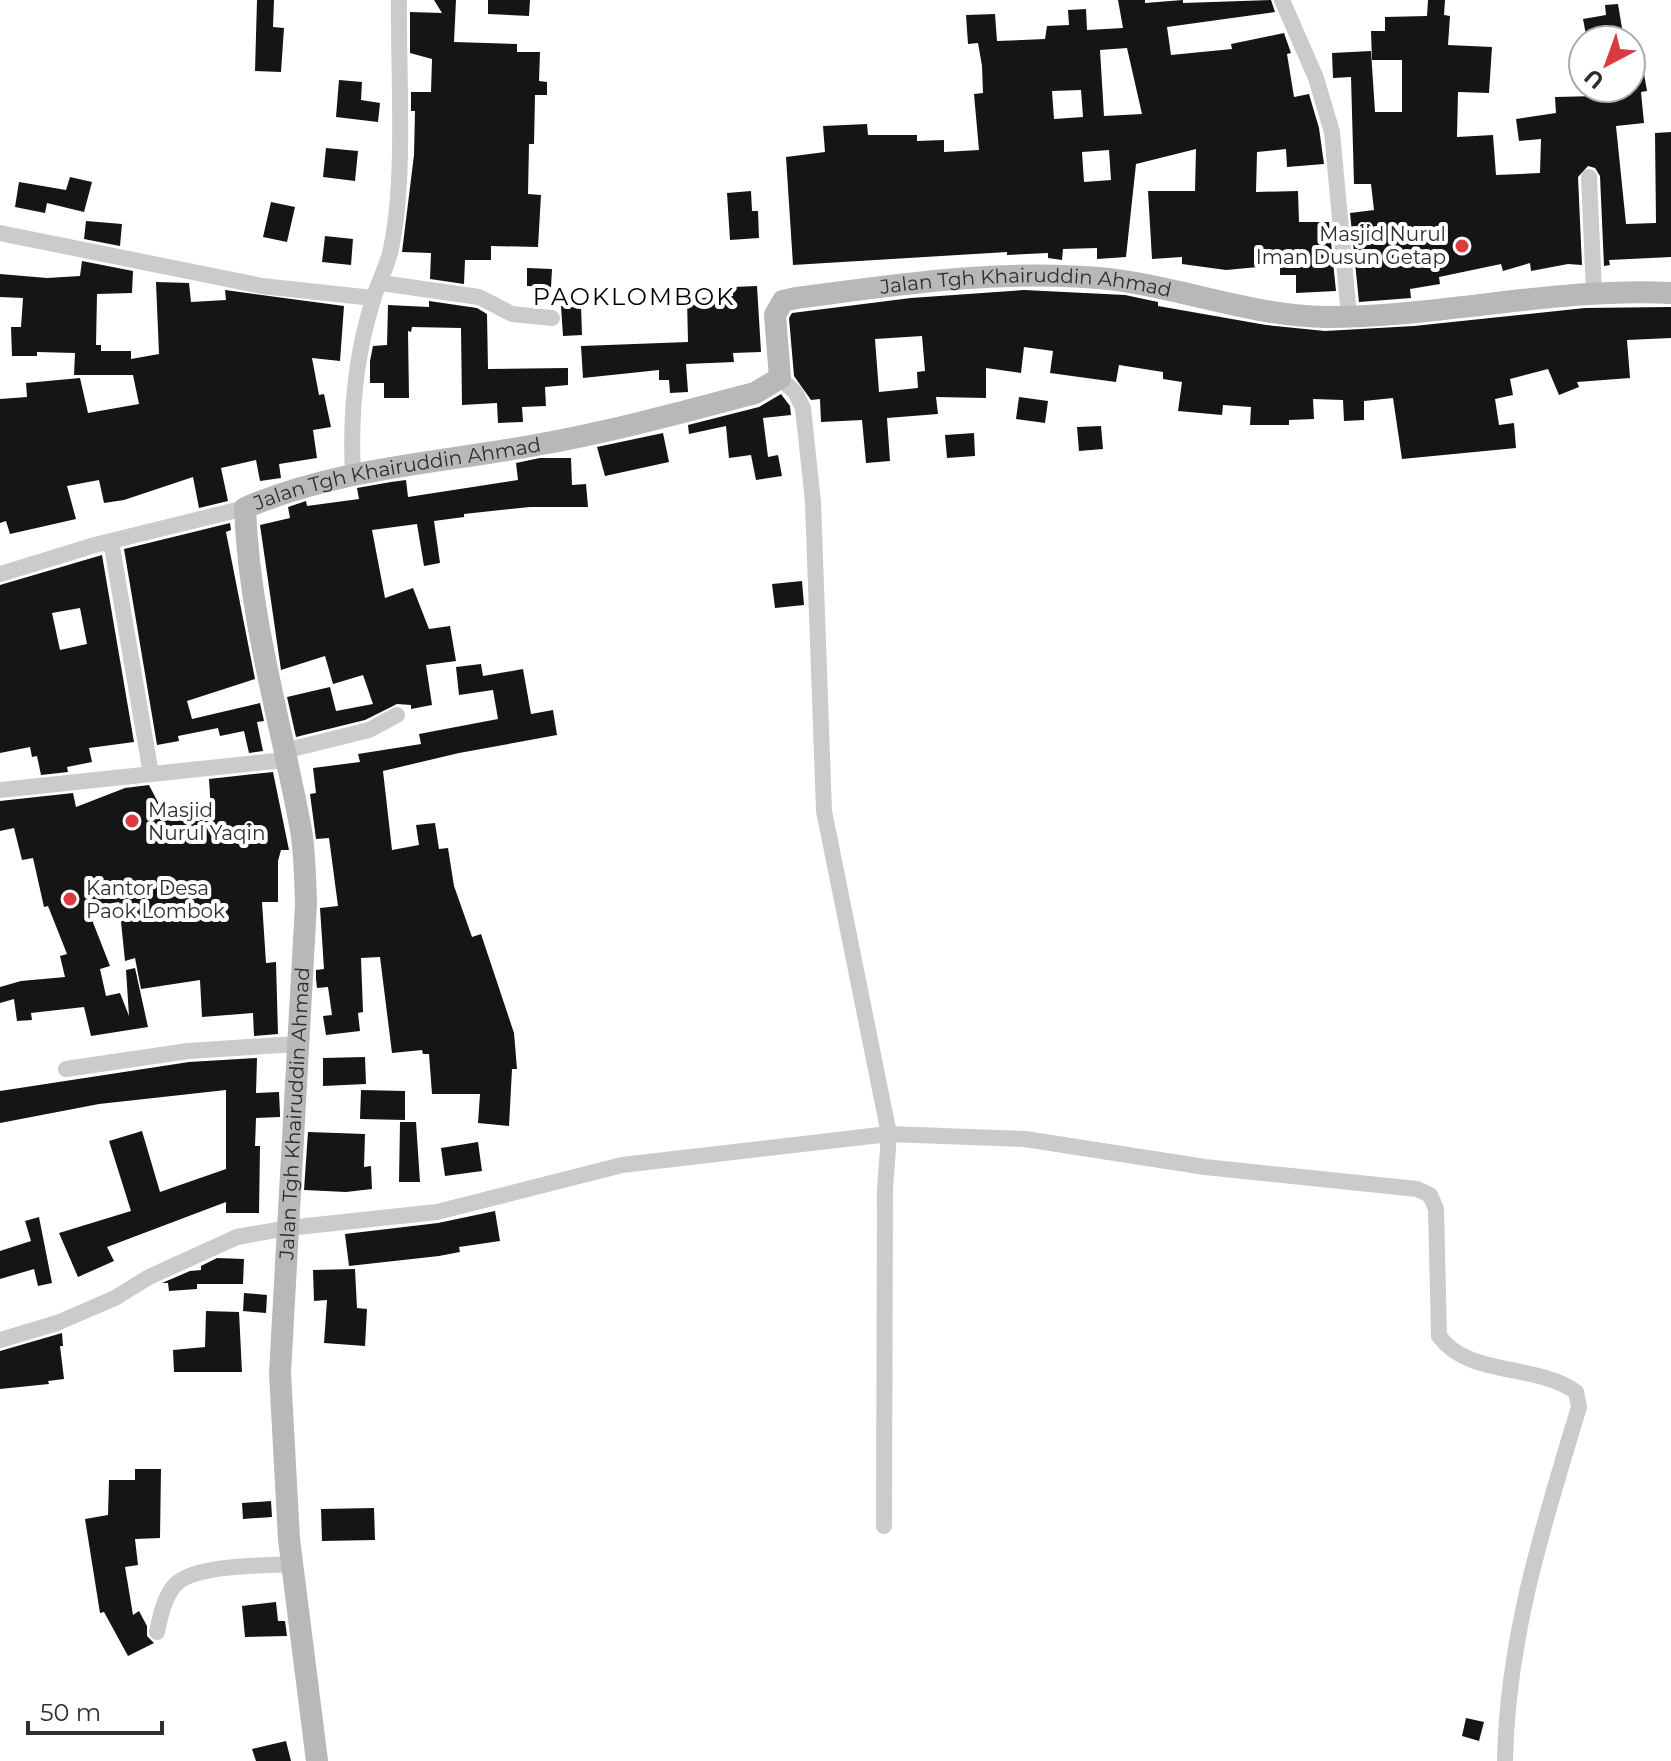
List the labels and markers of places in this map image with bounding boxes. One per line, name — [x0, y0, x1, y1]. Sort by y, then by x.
place label: Masjid Nurul Iman Dusun Getap — [1256, 222, 1446, 269]
marker: Masjid Nurul Iman Dusun Getap — [1453, 237, 1471, 255]
place label: Masjid Nurul Yaqin — [148, 798, 265, 845]
marker: Masjid Nurul Yaqin — [123, 812, 141, 830]
place label: Kantor Desa Paok Lombok — [86, 876, 225, 923]
marker: Kantor Desa Paok Lombok — [61, 890, 79, 908]

